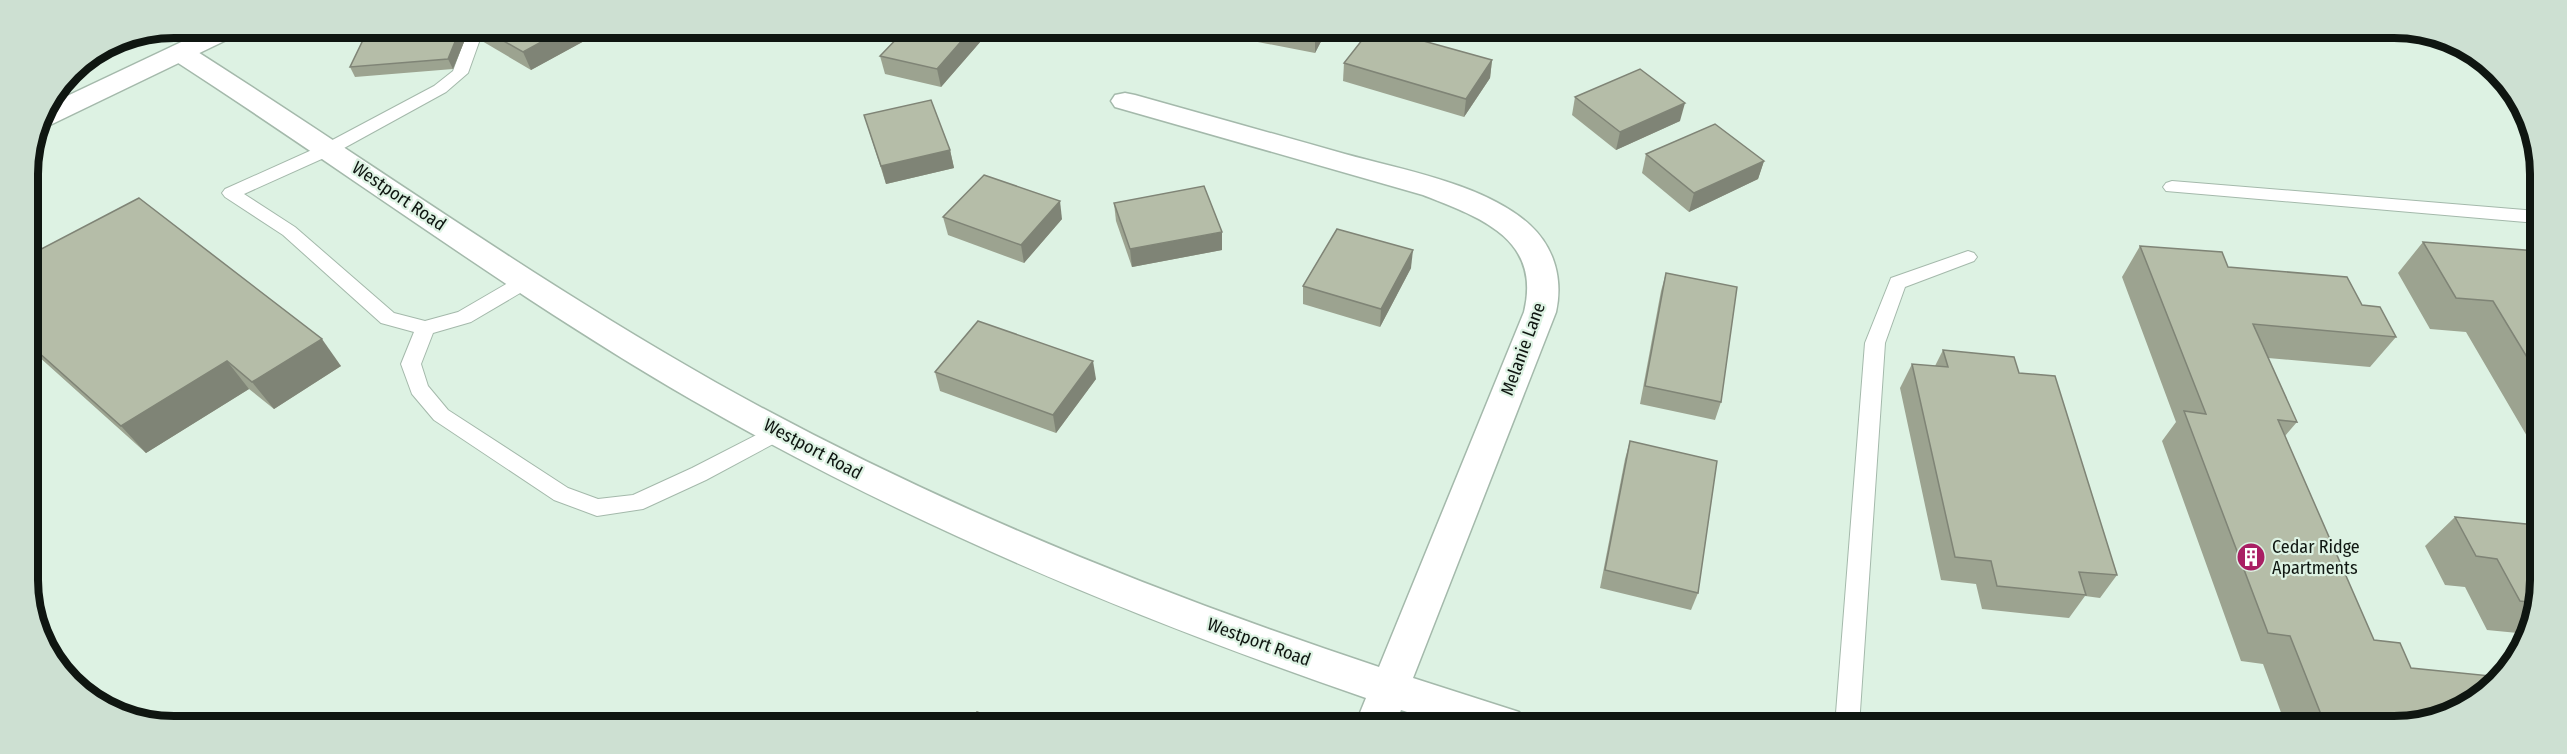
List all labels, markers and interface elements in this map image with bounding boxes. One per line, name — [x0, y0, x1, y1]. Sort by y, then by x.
street label: Westport Road — [348, 157, 450, 235]
street label: Melanie Lane — [1496, 299, 1550, 399]
street label: Westport Road — [760, 414, 866, 484]
place label: Cedar Ridge Apartments — [2272, 536, 2360, 579]
building icon: Cedar Ridge Apartments — [2235, 541, 2267, 573]
street label: Westport Road — [1204, 613, 1314, 671]

